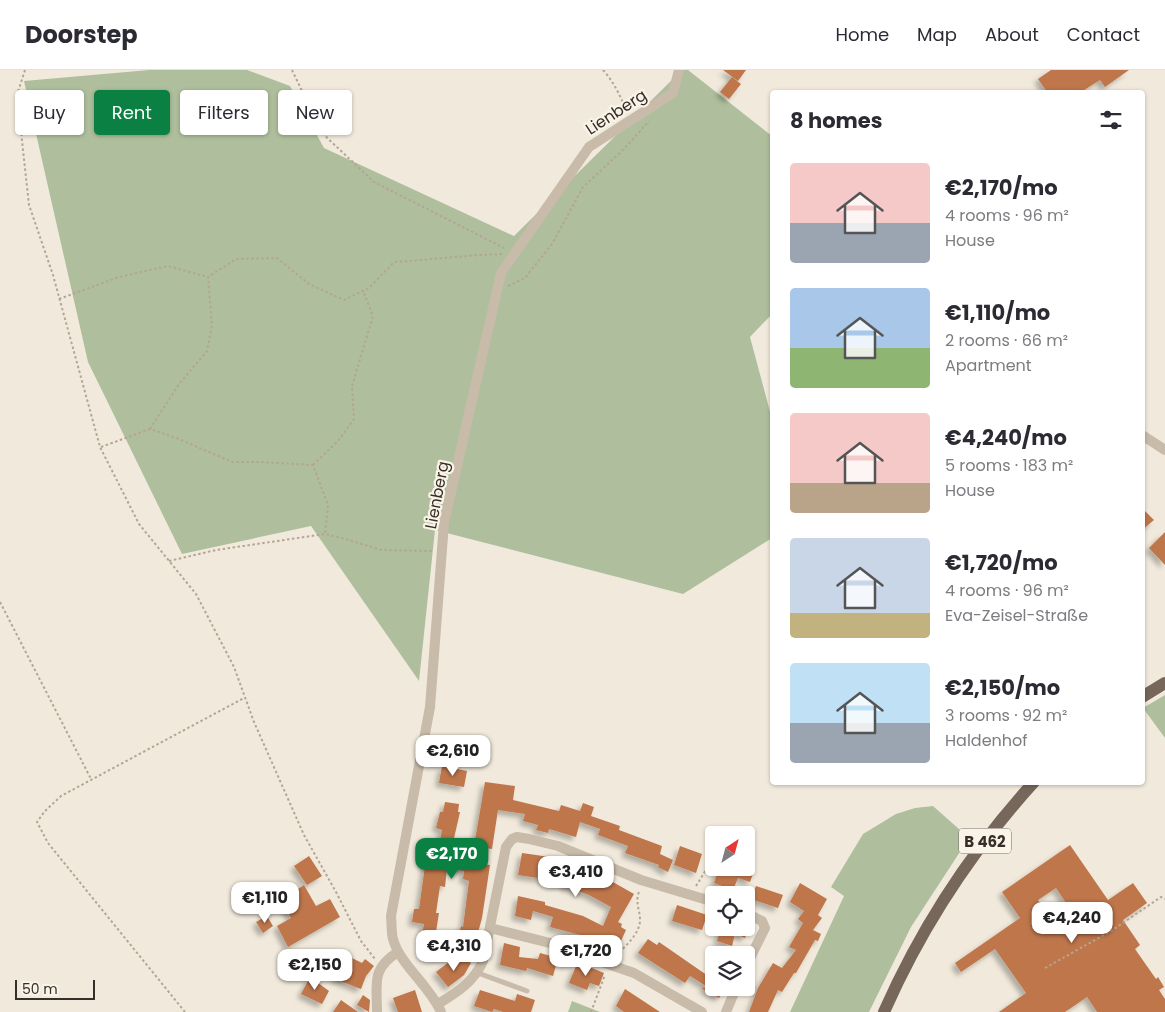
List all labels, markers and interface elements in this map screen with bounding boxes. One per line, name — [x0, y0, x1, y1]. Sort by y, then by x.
text: Doorstep — [25, 18, 138, 51]
text: Home — [835, 22, 889, 47]
text: Map — [917, 22, 957, 47]
text: About — [985, 22, 1039, 47]
text: Contact — [1067, 22, 1140, 47]
street label: Lienberg — [581, 84, 651, 140]
chip: Buy — [15, 90, 84, 135]
chip: Rent — [94, 90, 170, 135]
chip: Filters — [180, 90, 268, 135]
chip: New — [278, 90, 352, 135]
text: 8 homes — [790, 106, 882, 135]
icon: filters — [1097, 106, 1125, 134]
text: €2,170/mo — [945, 173, 1058, 202]
icon: home — [830, 183, 890, 243]
text: 4 rooms · 96 m² — [945, 204, 1069, 227]
text: House — [945, 229, 995, 252]
text: €1,110/mo — [945, 298, 1050, 327]
icon: home — [830, 308, 890, 368]
text: 2 rooms · 66 m² — [945, 329, 1068, 352]
text: Apartment — [945, 354, 1032, 377]
text: €4,240/mo — [945, 423, 1067, 452]
icon: home — [830, 433, 890, 493]
text: 5 rooms · 183 m² — [945, 454, 1073, 477]
street label: Lienberg — [419, 459, 455, 531]
text: House — [945, 479, 995, 502]
text: €1,720/mo — [945, 548, 1058, 577]
icon: home — [830, 558, 890, 618]
text: 4 rooms · 96 m² — [945, 579, 1069, 602]
text: Eva-Zeisel-Straße — [945, 604, 1088, 627]
text: €2,150/mo — [945, 673, 1060, 702]
icon: home — [830, 683, 890, 743]
text: 3 rooms · 92 m² — [945, 704, 1067, 727]
text: Haldenhof — [945, 729, 1028, 752]
pin: €2,610 — [412, 734, 494, 777]
text: €2,610 — [426, 739, 480, 762]
north arrow — [705, 826, 755, 876]
map controls — [705, 826, 755, 996]
road number: B 462 — [959, 828, 1011, 854]
pin: €2,170 — [411, 838, 493, 880]
text: €2,170 — [426, 842, 478, 865]
pin: €3,410 — [535, 856, 617, 898]
text: €3,410 — [549, 860, 603, 883]
pin: €1,110 — [224, 882, 306, 924]
text: €1,110 — [242, 886, 288, 909]
button: locate — [705, 886, 755, 936]
pin: €4,240 — [1031, 902, 1113, 944]
text: €4,240 — [1043, 906, 1101, 929]
pin: €4,310 — [413, 930, 495, 972]
text: €4,310 — [427, 934, 481, 957]
pin: €1,720 — [545, 934, 627, 977]
text: €1,720 — [560, 939, 612, 962]
button: layers — [705, 946, 755, 996]
pin: €2,150 — [274, 948, 356, 991]
text: €2,150 — [288, 953, 342, 976]
scale bar — [15, 977, 95, 1000]
text: 50 m — [22, 979, 58, 999]

